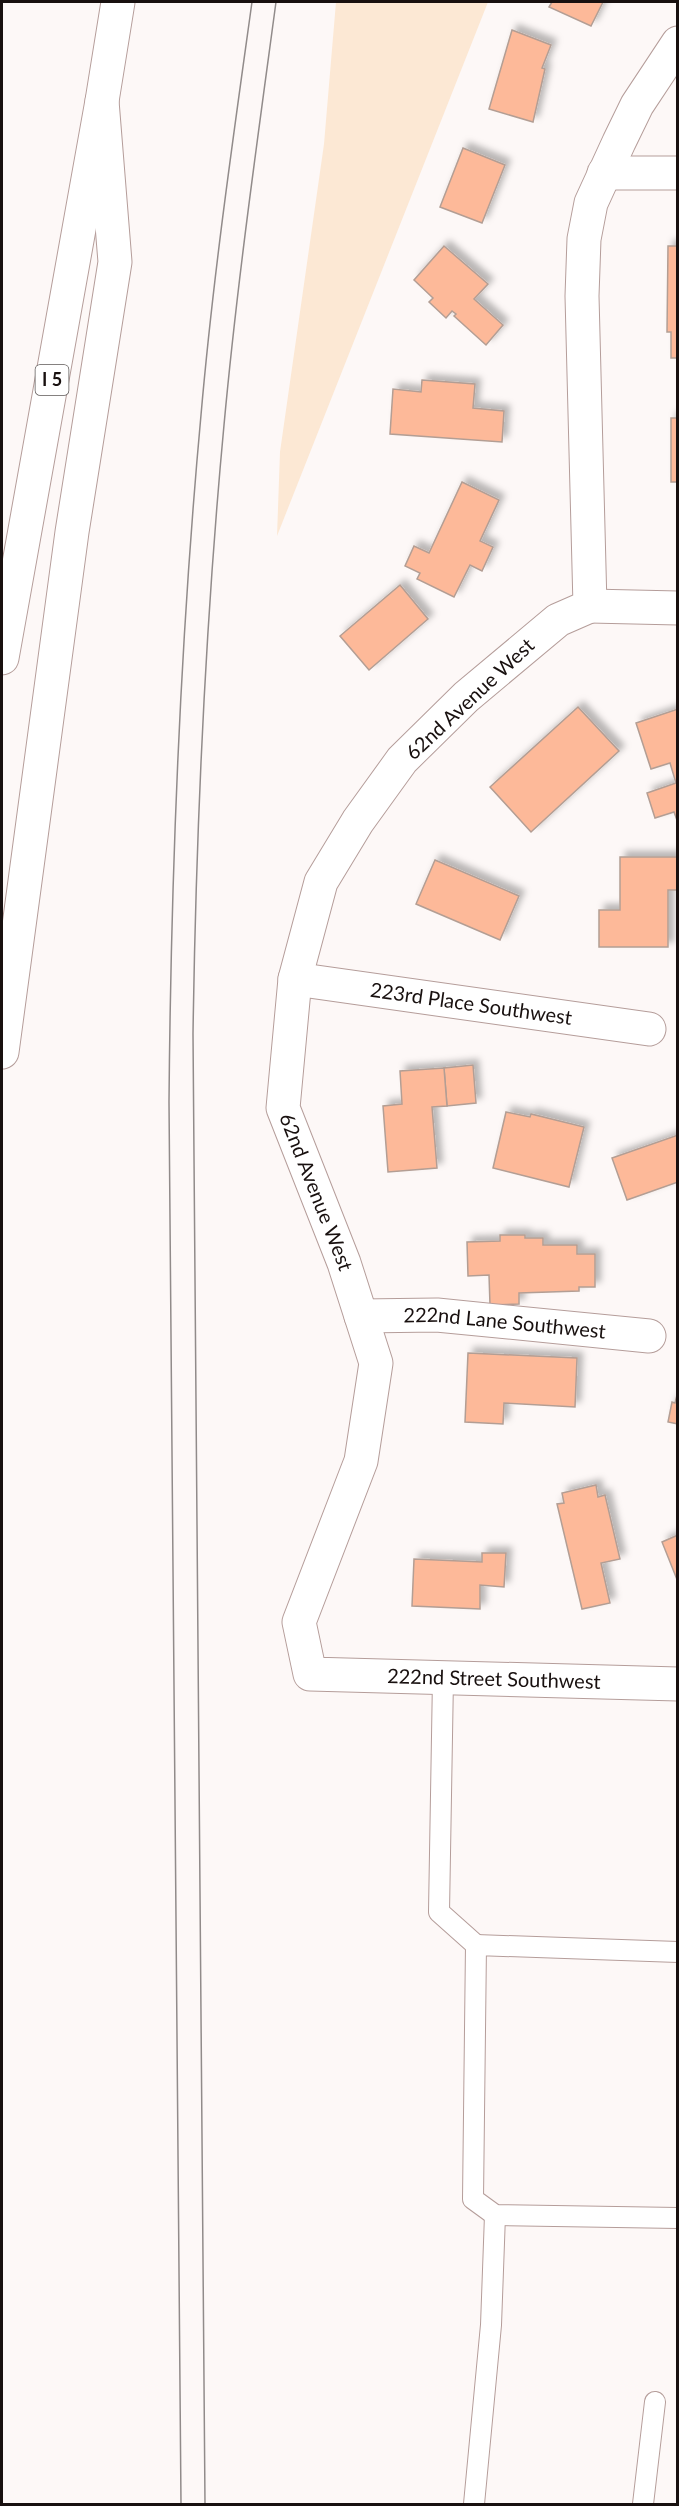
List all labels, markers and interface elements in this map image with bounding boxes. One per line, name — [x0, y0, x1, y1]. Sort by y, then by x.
road number: I 5 — [36, 365, 68, 395]
street label: 62nd Avenue West — [400, 633, 539, 764]
street label: 223rd Place Southwest — [369, 977, 574, 1029]
street label: 62nd Avenue West — [275, 1110, 359, 1273]
street label: 222nd Lane Southwest — [403, 1302, 607, 1343]
street label: 222nd Street Southwest — [387, 1663, 601, 1693]

